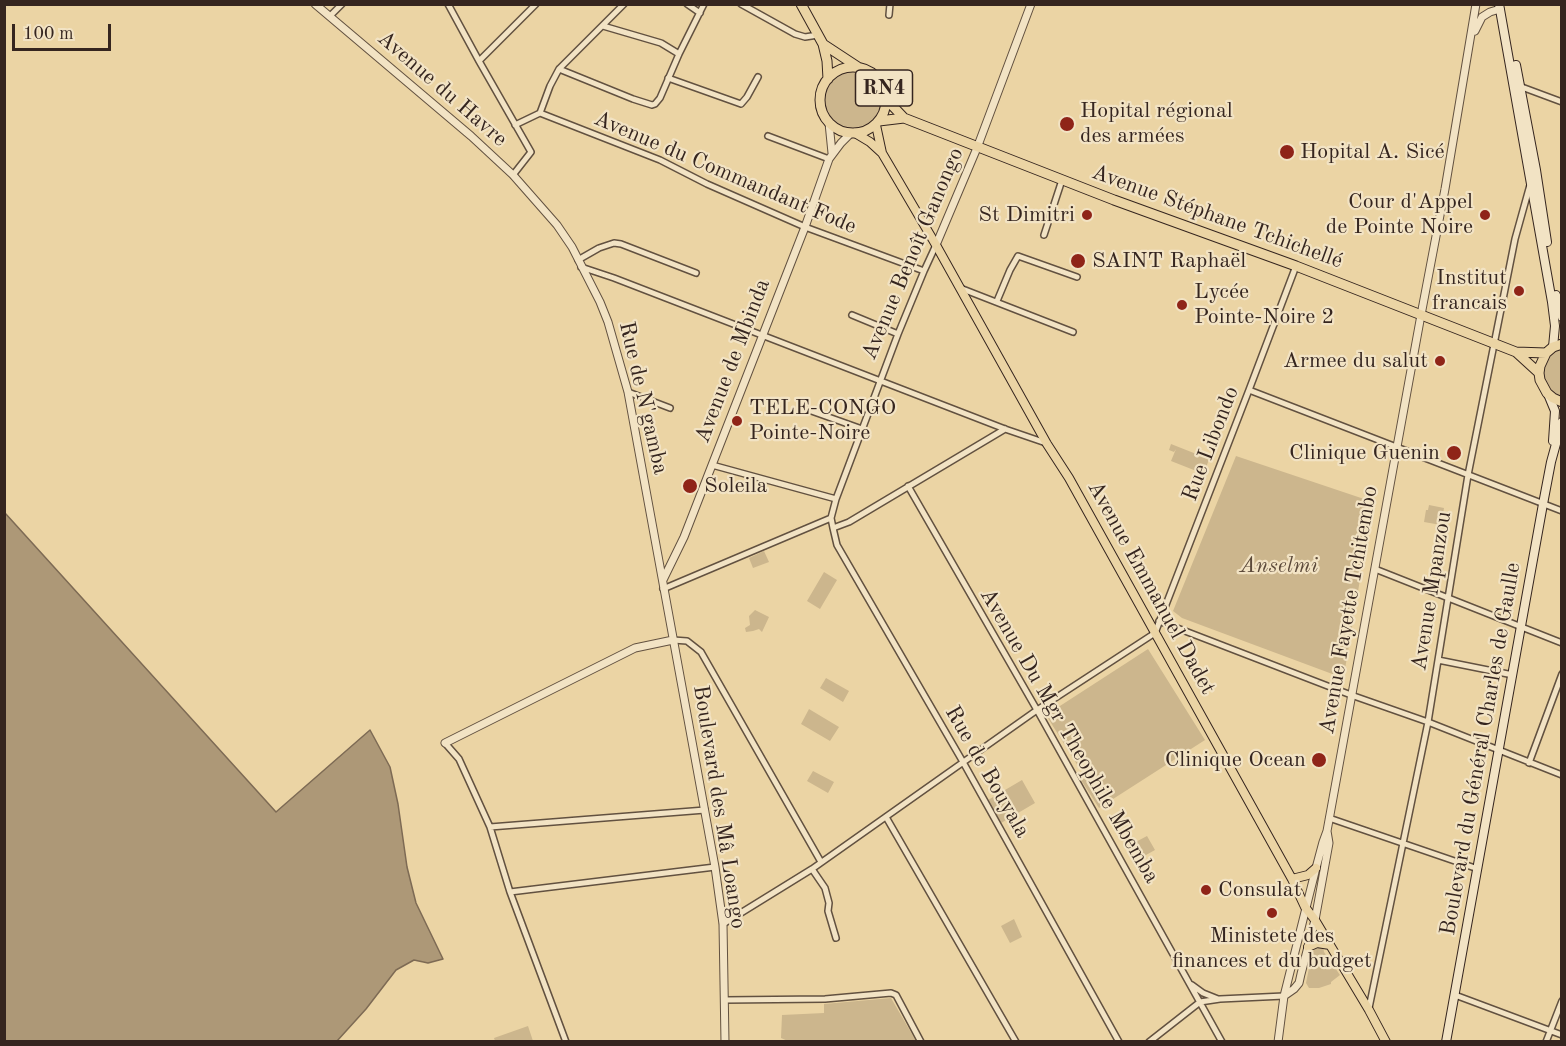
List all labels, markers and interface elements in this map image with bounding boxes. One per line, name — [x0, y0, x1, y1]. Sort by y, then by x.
scale bar — [15, 12, 114, 50]
text: 100 m — [23, 25, 74, 43]
street label: Avenue du Havre — [372, 25, 512, 153]
road number: RN4 — [856, 70, 912, 106]
place label: Hopital régional des armées — [1080, 98, 1233, 150]
street label: Avenue du Commandant Fode — [590, 106, 860, 240]
marker: Hopital régional des armées — [1058, 115, 1076, 133]
place label: Hopital A. Sicé — [1300, 139, 1445, 165]
marker: Hopital A. Sicé — [1278, 143, 1296, 161]
street label: Avenue Benoît Ganongo — [856, 144, 970, 364]
street label: Avenue Stéphane Tchichellé — [1088, 159, 1346, 275]
place label: Cour d'Appel de Pointe Noire — [1326, 189, 1473, 240]
place label: St Dimitri — [978, 202, 1075, 228]
marker: St Dimitri — [1080, 208, 1094, 222]
marker: Cour d'Appel de Pointe Noire — [1478, 208, 1492, 222]
place label: SAINT Raphaël — [1092, 248, 1246, 274]
marker: SAINT Raphaël — [1069, 252, 1087, 270]
place label: Institut francais — [1432, 265, 1507, 316]
street label: Avenue de Mbinda — [690, 275, 776, 447]
place label: Lycée Pointe-Noire 2 — [1194, 279, 1334, 330]
marker: Institut francais — [1512, 284, 1526, 298]
marker: Lycée Pointe-Noire 2 — [1175, 298, 1189, 312]
street label: Rue de N'gamba — [613, 319, 673, 477]
place label: Armee du salut — [1283, 348, 1428, 374]
marker: Armee du salut — [1433, 354, 1447, 368]
street label: Rue Libondo — [1177, 383, 1245, 505]
place label: TELE-CONGO Pointe-Noire — [749, 395, 896, 446]
marker: TELE-CONGO Pointe-Noire — [730, 414, 744, 428]
place label: Clinique Guenin — [1289, 440, 1440, 466]
marker: Clinique Guenin — [1445, 444, 1463, 462]
place label: Soleila — [704, 473, 767, 499]
marker: Soleila — [681, 477, 699, 495]
street label: Avenue Emmanuel Dadet — [1081, 477, 1221, 699]
street label: Avenue Fayette Tchitembo — [1314, 484, 1384, 736]
street label: Avenue Mpanzou — [1406, 509, 1458, 673]
park label: Anselmi — [1240, 553, 1318, 579]
street label: Boulevard du Général Charles de Gaulle — [1435, 560, 1527, 938]
street label: Avenue Du Mgr Theophile Mbemba — [974, 584, 1164, 888]
street label: Boulevard des Mâ Loango — [687, 683, 751, 931]
street label: Rue de Bouyala — [939, 701, 1035, 843]
place label: Clinique Ocean — [1165, 747, 1306, 773]
marker: Clinique Ocean — [1310, 751, 1328, 769]
place label: Consulat — [1218, 877, 1301, 903]
marker: Consulat — [1199, 883, 1213, 897]
marker: Ministete des finances et du budget — [1265, 906, 1279, 920]
place label: Ministete des finances et du budget — [1172, 923, 1372, 974]

